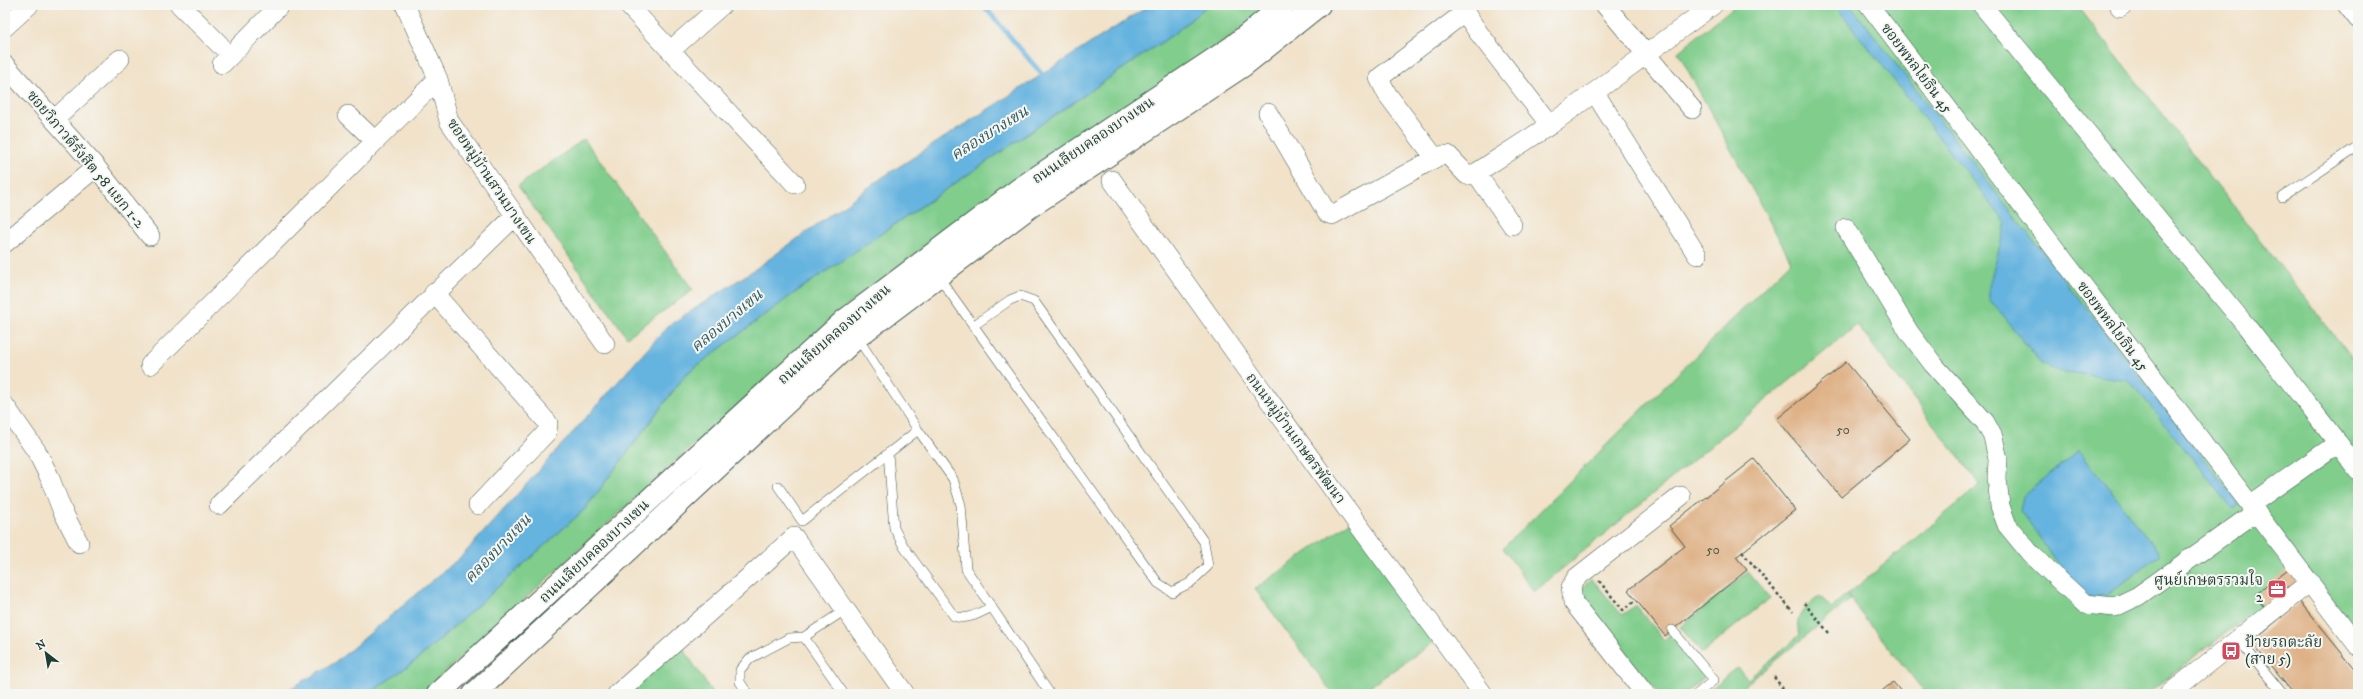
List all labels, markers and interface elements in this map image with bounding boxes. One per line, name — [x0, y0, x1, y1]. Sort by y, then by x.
street label: ซอยพหลโยธิน 45 — [1876, 18, 1959, 118]
street label: ซอยวิภาวดีรังสิต 58 แยก 1-2 — [22, 87, 149, 233]
street label: ถนนเลียบคลองบางเขน — [1028, 92, 1158, 189]
water label: คลองบางเขน — [947, 101, 1033, 165]
street label: ซอยหมู่บ้านสวนบางเขน — [443, 115, 541, 248]
street label: ซอยพหลโยธิน 45 — [2072, 276, 2155, 376]
street label: ถนนเลียบคลองบางเขน — [774, 280, 895, 389]
water label: คลองบางเขน — [687, 285, 767, 357]
street label: ถนนหมู่บ้านเกษตรพัฒนา — [1242, 369, 1350, 508]
house number: 50 — [1836, 422, 1850, 438]
street label: ถนนเลียบคลองบางเขน — [535, 495, 653, 607]
water label: คลองบางเขน — [460, 510, 536, 587]
house number: 50 — [1706, 542, 1720, 558]
place label: ศูนย์เกษตรรวมใจ 2 — [2154, 569, 2264, 607]
office icon: ศูนย์เกษตรรวมใจ 2 — [2266, 578, 2288, 600]
north arrow — [26, 633, 66, 673]
place label: ป้ายรถตะลัย (สาย 5) — [2245, 633, 2322, 669]
text: N — [34, 637, 49, 654]
bus stop icon: ป้ายรถตะลัย (สาย 5) — [2220, 640, 2242, 662]

